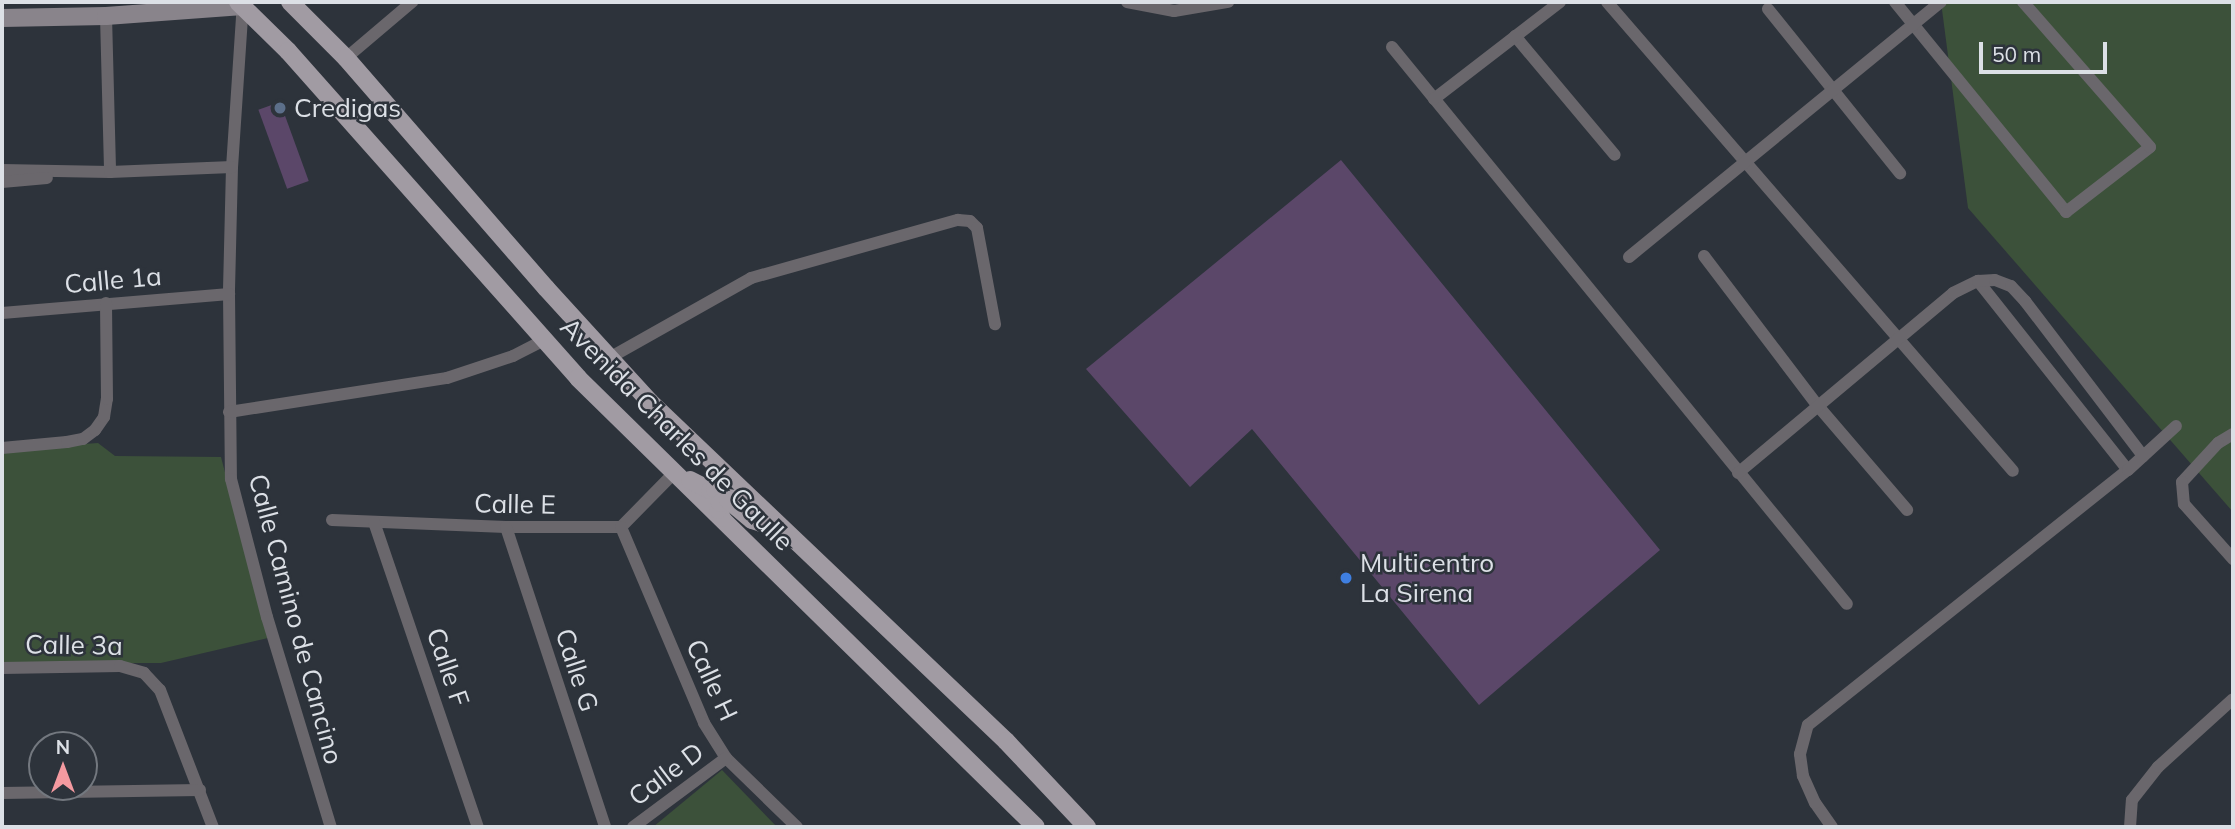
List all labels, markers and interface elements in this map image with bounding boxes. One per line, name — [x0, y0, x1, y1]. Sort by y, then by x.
scale bar — [1983, 28, 2111, 72]
text: 50 m — [1992, 41, 2041, 67]
place label: Credigas — [294, 92, 401, 124]
marker: Credigas — [272, 100, 288, 116]
street label: Calle 1a — [63, 260, 163, 300]
street label: Avenida Charles de Gaulle — [554, 311, 800, 557]
street label: Calle Camino de Cancino — [242, 471, 350, 767]
street label: Calle E — [474, 488, 556, 520]
place label: Multicentro La Sirena — [1360, 547, 1494, 608]
marker: Multicentro La Sirena — [1338, 570, 1354, 586]
street label: Calle F — [420, 624, 476, 710]
street label: Calle G — [549, 625, 605, 715]
street label: Calle 3a — [25, 629, 123, 661]
street label: Calle H — [680, 634, 744, 726]
north arrow — [28, 731, 98, 801]
text: N — [56, 735, 70, 759]
street label: Calle D — [622, 736, 710, 812]

